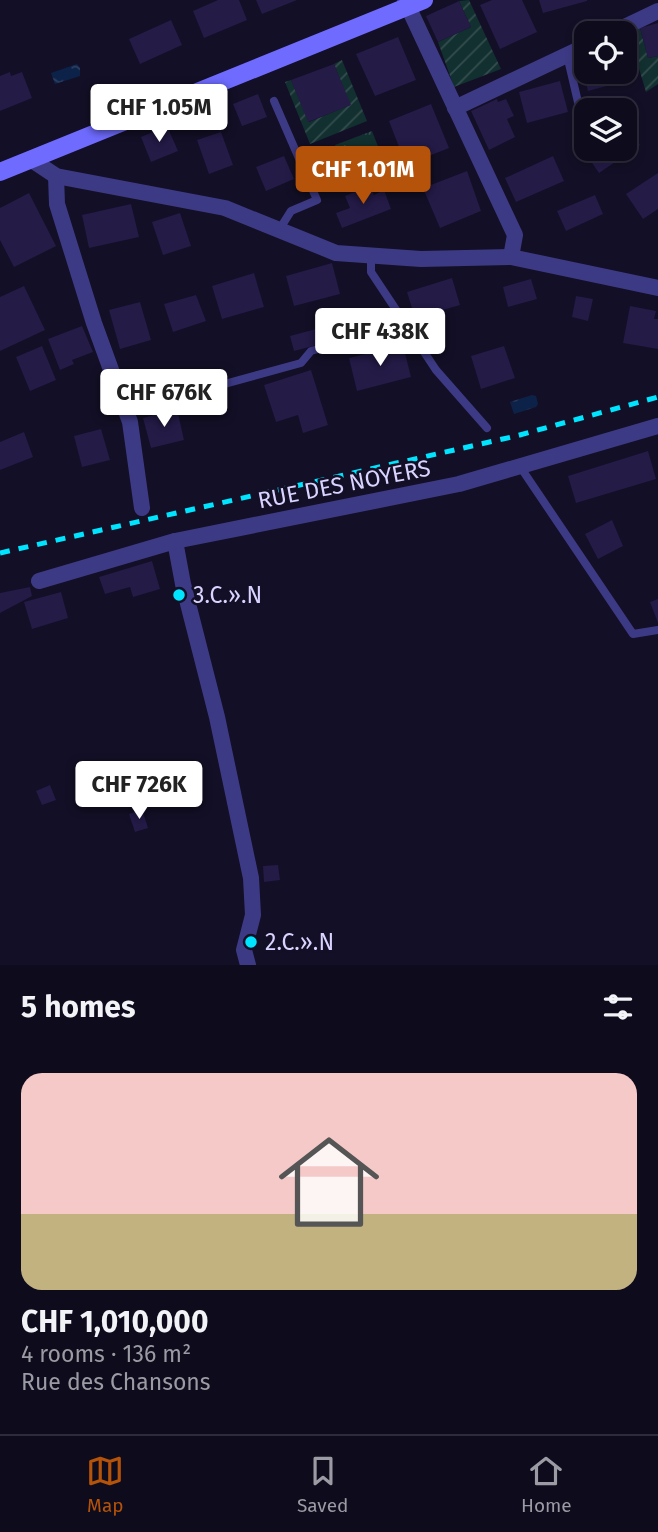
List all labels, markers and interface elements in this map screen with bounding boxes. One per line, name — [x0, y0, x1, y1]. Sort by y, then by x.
map controls — [574, 21, 637, 161]
button: locate — [574, 21, 637, 84]
pin: CHF 1.05M — [79, 85, 239, 144]
text: CHF 1.05M — [107, 93, 211, 121]
button: layers — [574, 98, 637, 161]
pin: CHF 1.01M — [283, 146, 443, 206]
text: CHF 1.01M — [312, 155, 414, 183]
pin: CHF 438K — [308, 308, 452, 368]
text: CHF 438K — [331, 317, 429, 345]
pin: CHF 676K — [92, 370, 236, 429]
text: CHF 676K — [116, 378, 212, 406]
street label: RUE DES NOYERS — [255, 454, 433, 514]
place label: 3.C.».N — [193, 581, 262, 609]
marker: 3.C.».N — [171, 587, 187, 603]
pin: CHF 726K — [67, 762, 211, 821]
text: CHF 726K — [91, 770, 187, 798]
place label: 2.C.».N — [265, 928, 334, 956]
marker: 2.C.».N — [243, 934, 259, 950]
icon: filters — [599, 988, 637, 1026]
text: 5 homes — [21, 989, 135, 1025]
icon: home — [266, 1119, 392, 1245]
text: CHF 1,010,000 — [21, 1304, 208, 1340]
text: 4 rooms · 136 m² — [21, 1340, 191, 1368]
text: Rue des Chansons — [21, 1368, 211, 1396]
tab: Map — [86, 1452, 124, 1517]
tab: Saved — [297, 1452, 348, 1517]
tab: Home — [521, 1452, 572, 1517]

